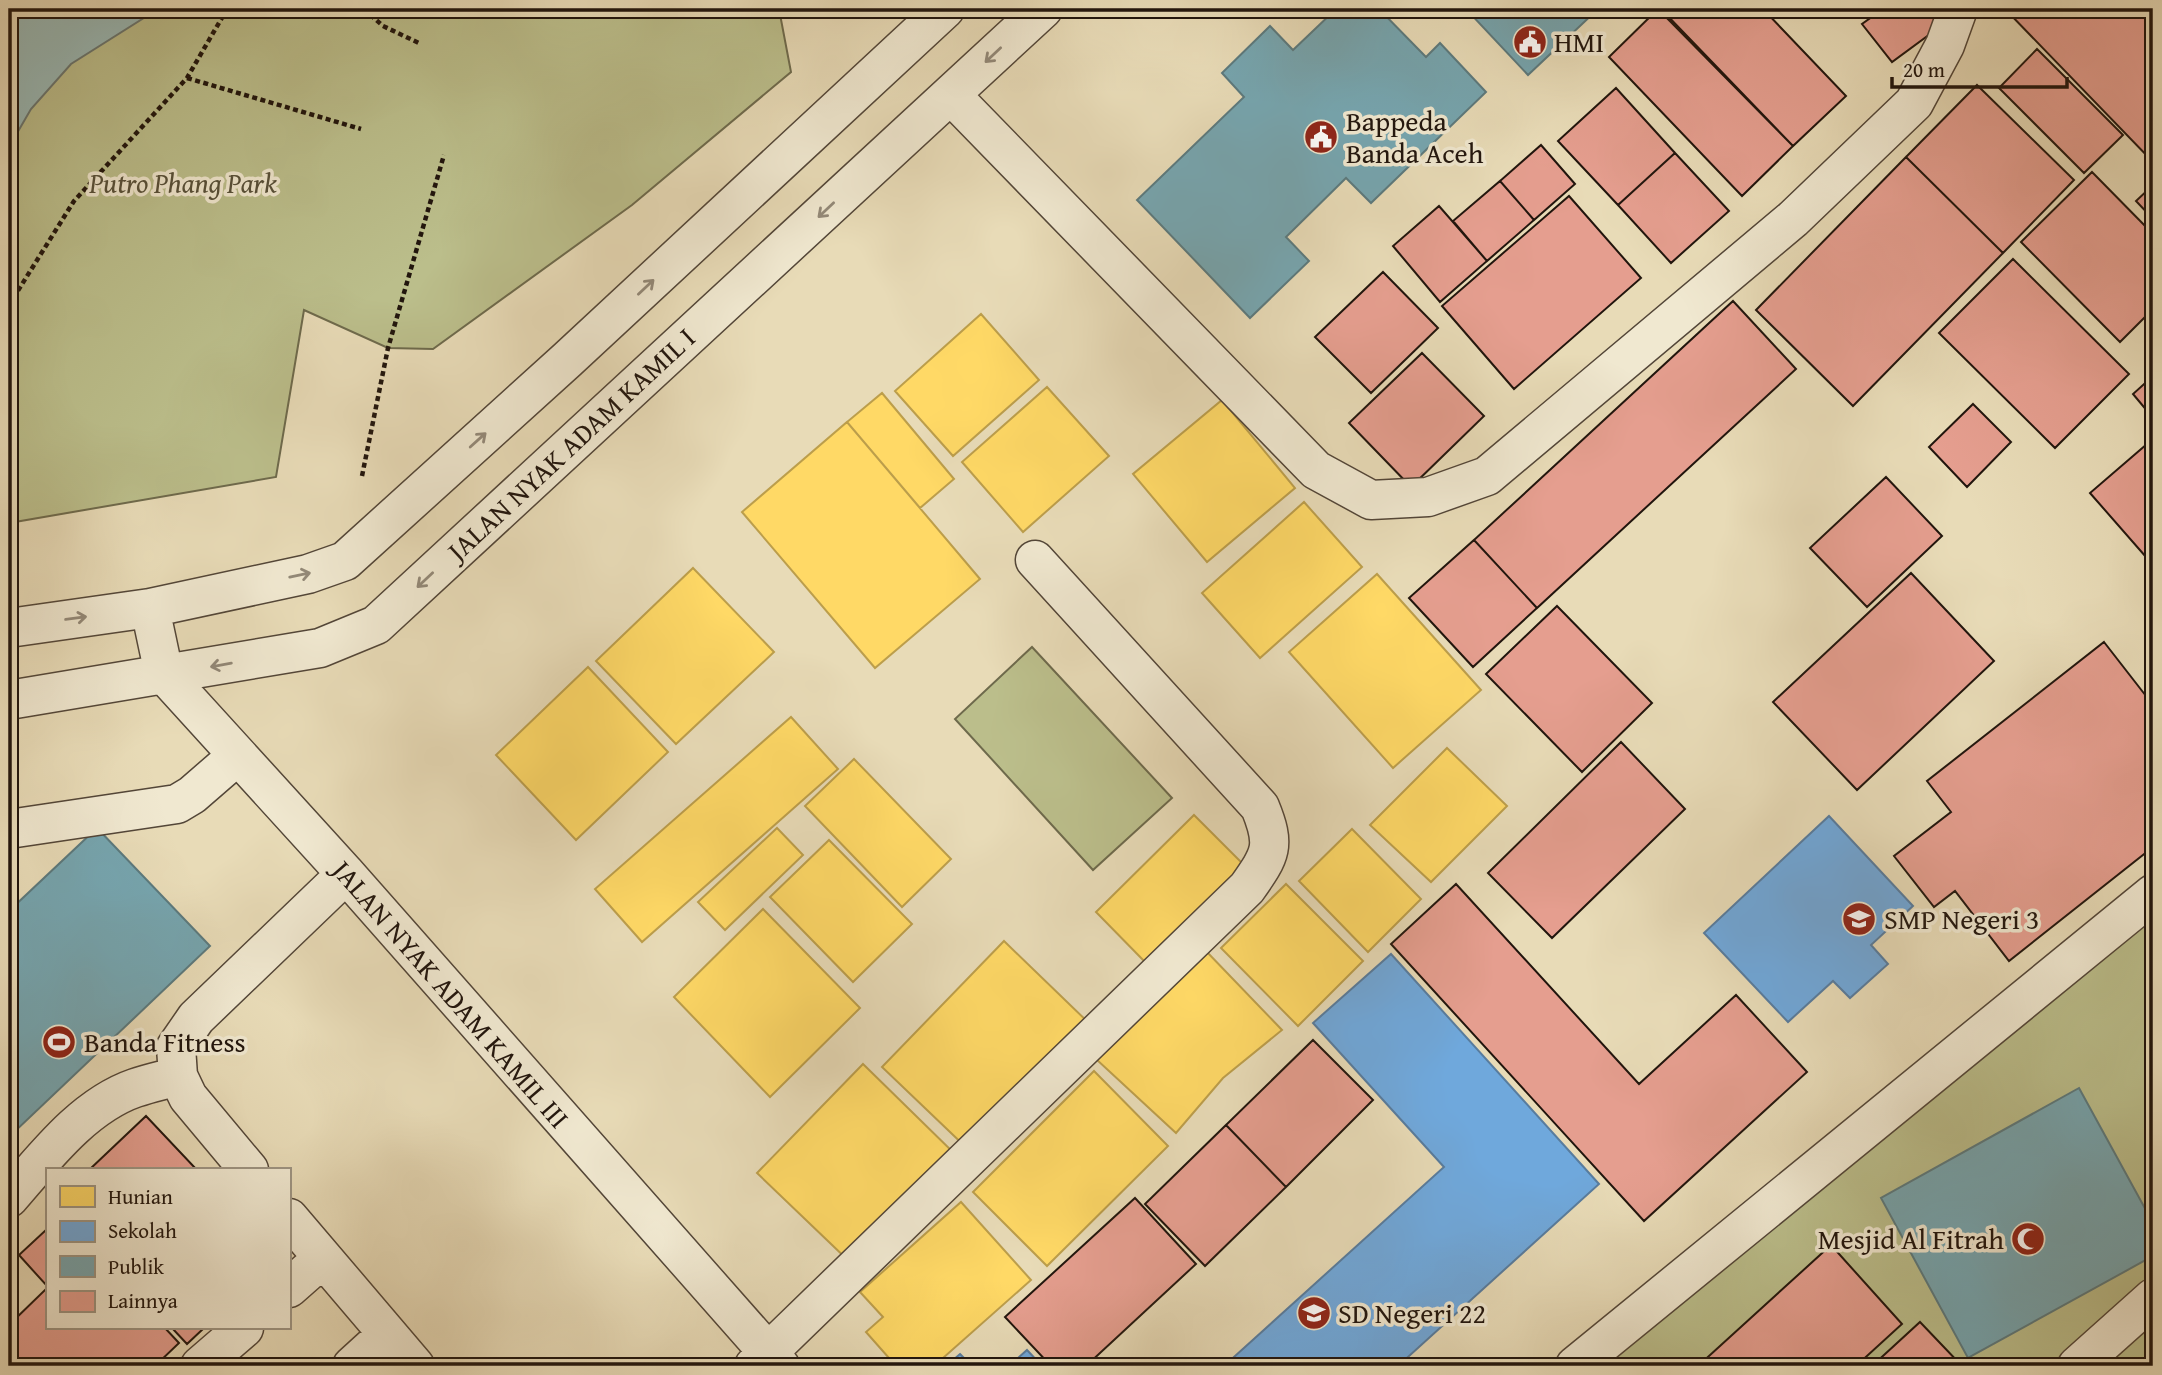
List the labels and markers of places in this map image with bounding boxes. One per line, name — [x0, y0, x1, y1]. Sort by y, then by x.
place label: HMI — [1554, 21, 1604, 62]
public building icon: HMI — [1511, 23, 1549, 61]
place label: Bappeda Banda Aceh — [1346, 100, 1484, 173]
public building icon: Bappeda Banda Aceh — [1302, 118, 1340, 156]
place label: SMP Negeri 3 — [1884, 898, 2039, 939]
school or university icon: SMP Negeri 3 — [1840, 900, 1878, 938]
place label: Banda Fitness — [84, 1021, 246, 1062]
sports icon: Banda Fitness — [40, 1023, 78, 1061]
place label: Mesjid Al Fitrah — [1818, 1218, 2004, 1259]
mosque icon: Mesjid Al Fitrah — [2009, 1220, 2047, 1258]
place label: SD Negeri 22 — [1338, 1292, 1486, 1333]
school or university icon: SD Negeri 22 — [1295, 1294, 1333, 1332]

